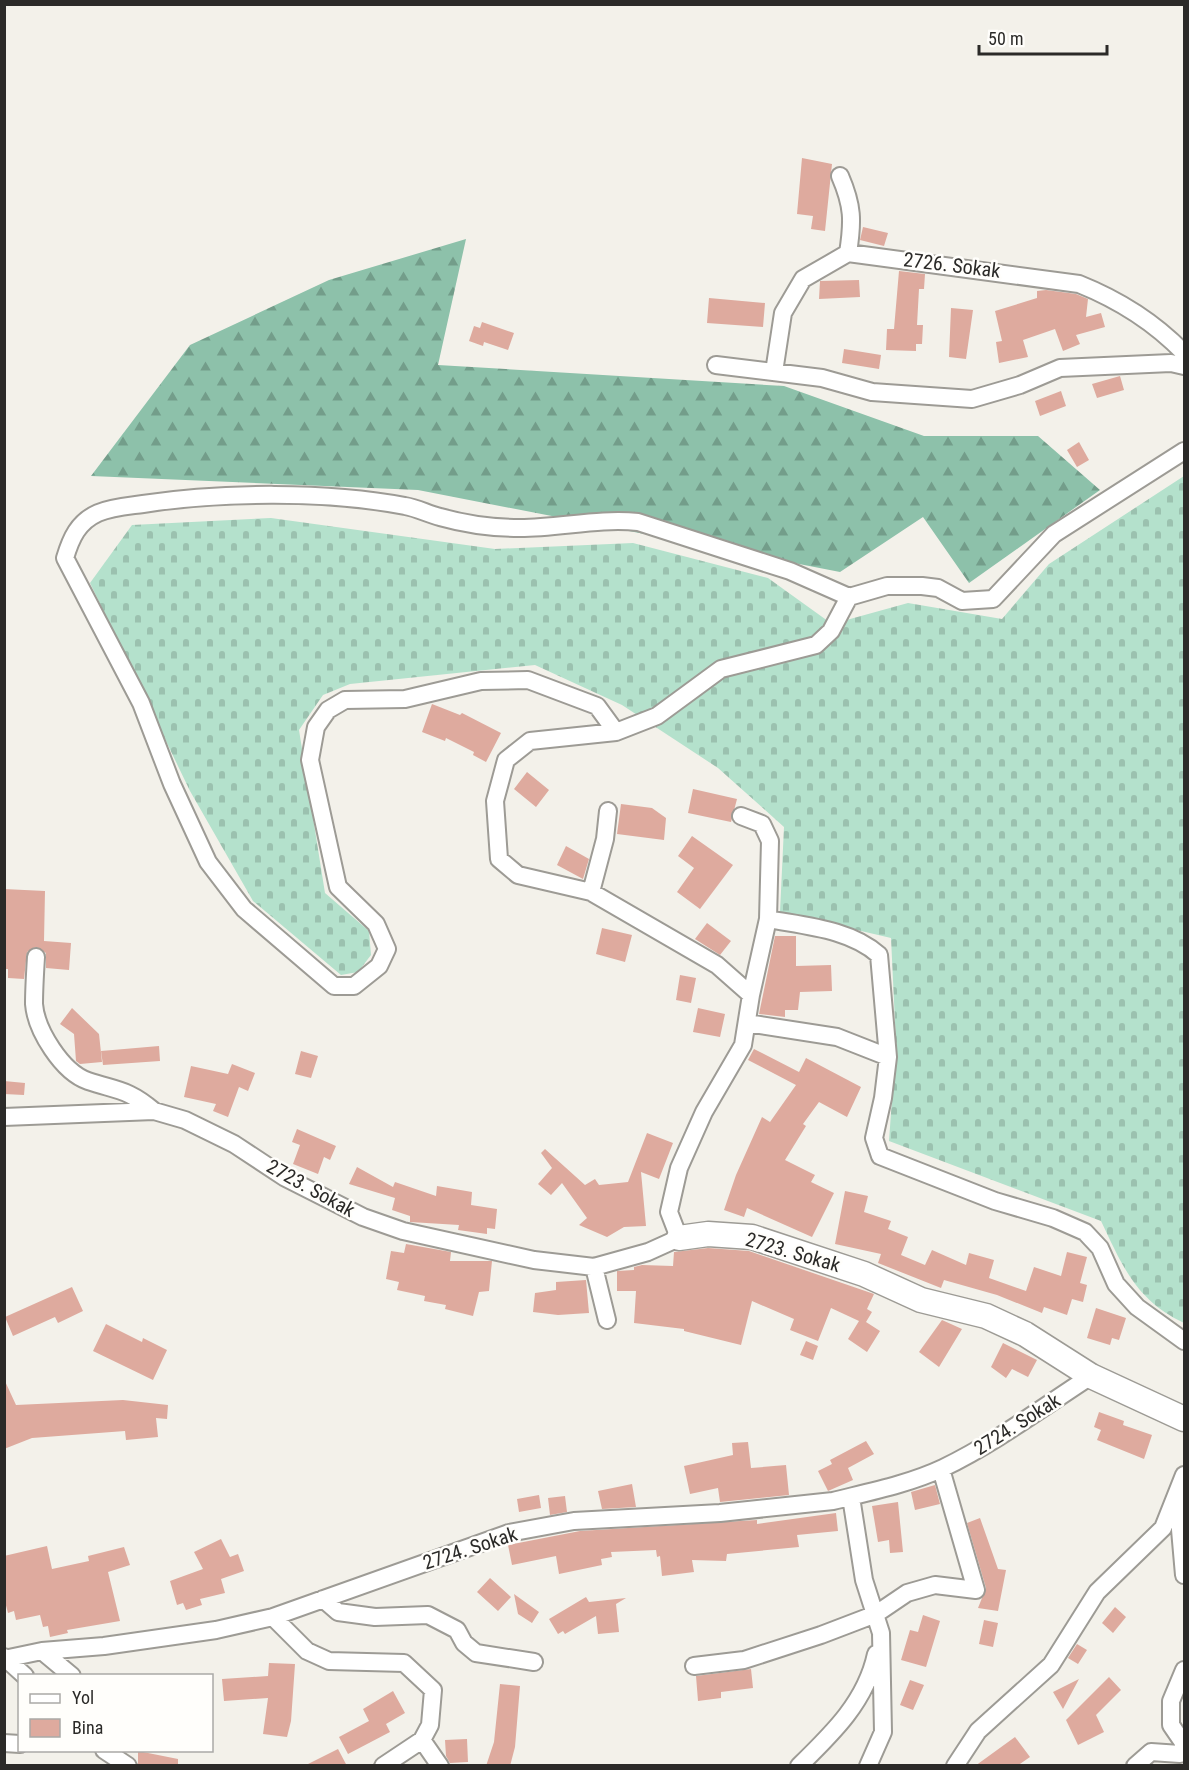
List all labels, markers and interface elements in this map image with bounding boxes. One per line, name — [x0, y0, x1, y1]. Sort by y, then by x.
scale bar — [979, 18, 1106, 56]
text: 50 m — [988, 28, 1023, 49]
street label: 2726. Sokak — [902, 247, 1002, 283]
street label: 2723. Sokak — [263, 1154, 359, 1222]
street label: 2723. Sokak — [743, 1227, 843, 1277]
street label: 2724. Sokak — [969, 1388, 1065, 1460]
street label: 2724. Sokak — [420, 1522, 520, 1574]
legend — [18, 1674, 213, 1752]
text: Yol — [72, 1687, 94, 1708]
text: Bina — [72, 1717, 103, 1738]

